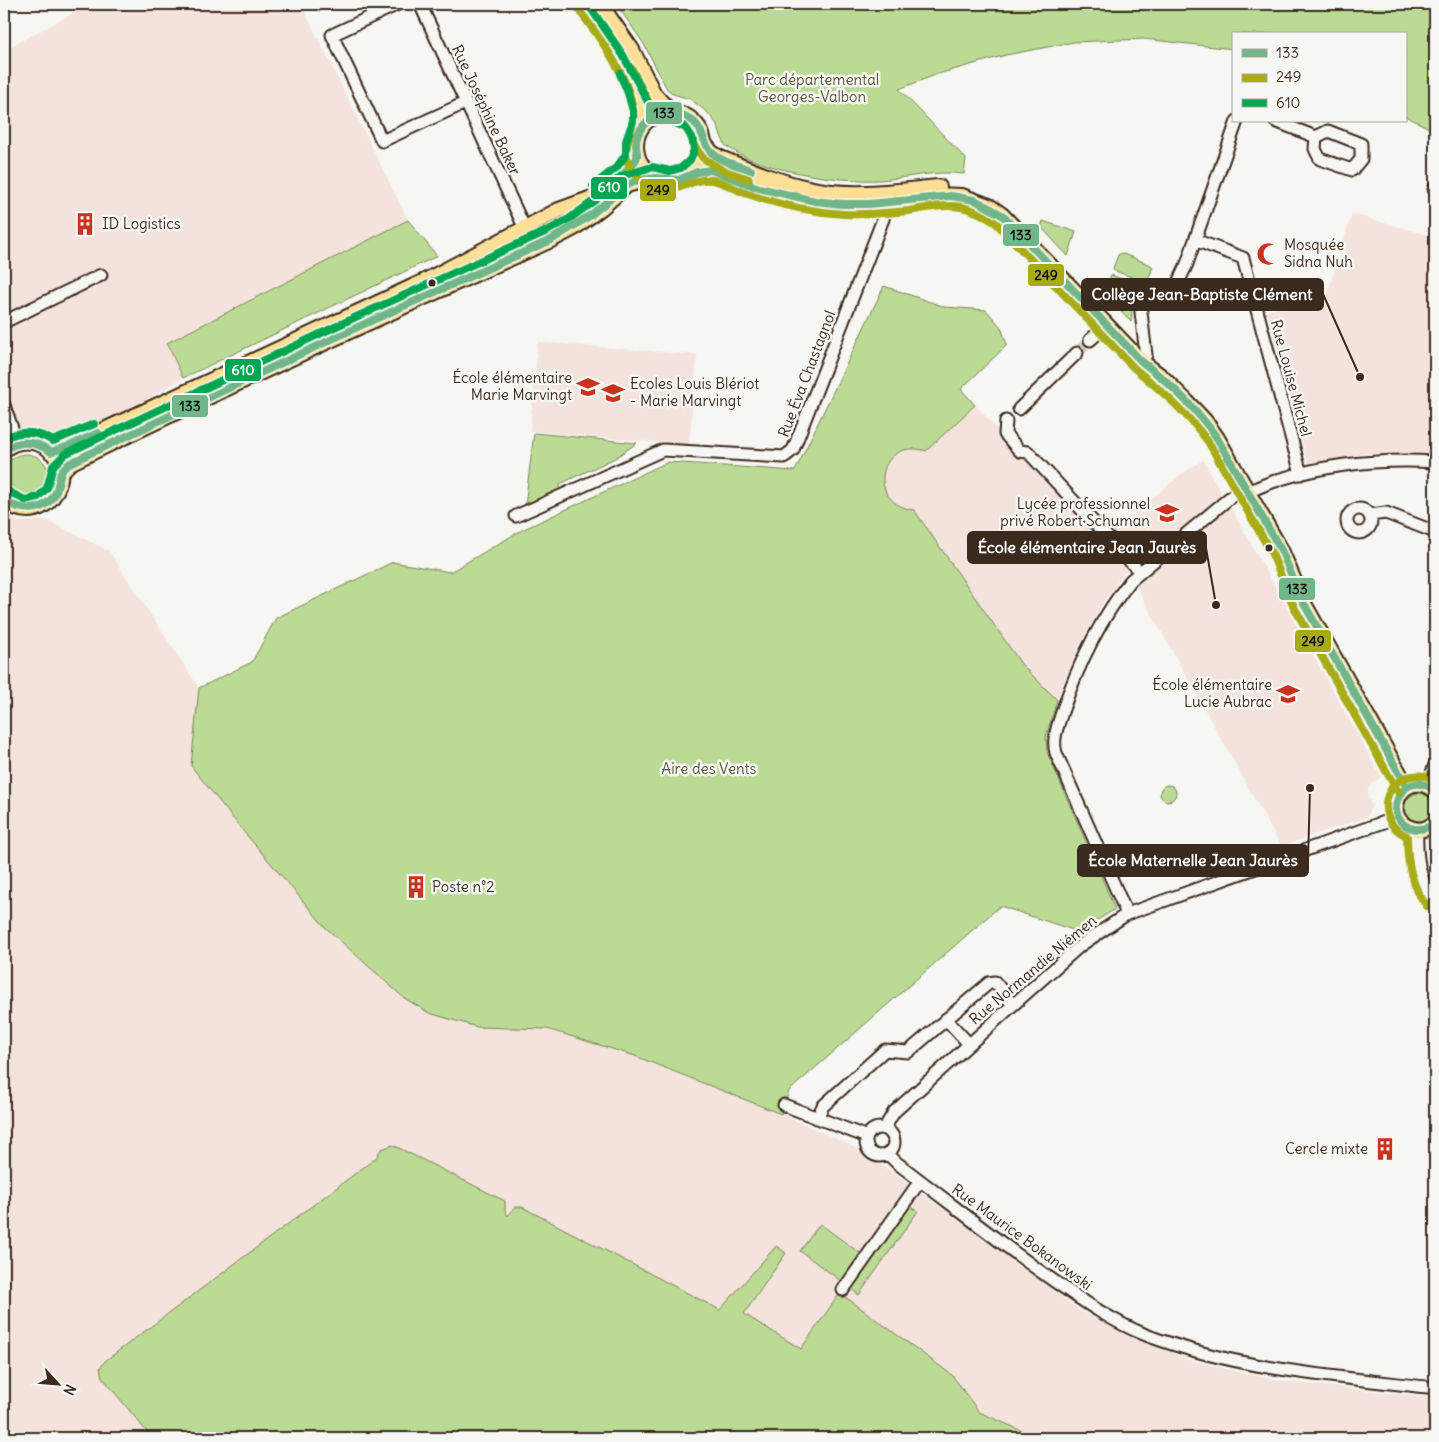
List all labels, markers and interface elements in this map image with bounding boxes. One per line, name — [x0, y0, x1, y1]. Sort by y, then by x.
legend — [1232, 32, 1406, 122]
street label: Rue Joséphine Baker — [448, 42, 525, 178]
text: 133 — [1276, 43, 1299, 62]
text: 249 — [1276, 67, 1301, 86]
park label: Parc départemental Georges-Valbon — [745, 70, 879, 106]
text: 610 — [1276, 93, 1300, 112]
line badge: 133 — [645, 101, 683, 125]
text: 133 — [653, 104, 675, 122]
line badge: 610 — [590, 176, 628, 200]
text: 610 — [598, 178, 620, 196]
line badge: 249 — [639, 178, 677, 202]
text: 249 — [646, 181, 670, 199]
building icon: ID Logistics — [72, 211, 98, 237]
place label: ID Logistics — [102, 214, 181, 233]
line badge: 133 — [1002, 223, 1040, 247]
text: 133 — [1010, 226, 1032, 244]
place label: Mosquée Sidna Nuh — [1284, 235, 1353, 271]
mosque icon: Mosquée Sidna Nuh — [1255, 241, 1281, 267]
line badge: 249 — [1027, 263, 1065, 287]
text: 249 — [1034, 266, 1058, 284]
unlabelled marker — [427, 278, 437, 288]
callout: Collège Jean-Baptiste Clément — [1082, 279, 1323, 310]
text: Collège Jean-Baptiste Clément — [1092, 284, 1313, 305]
street label: Rue Éva Chastagnol — [774, 308, 839, 440]
street label: Rue Louise Michel — [1267, 317, 1316, 438]
line badge: 610 — [224, 358, 262, 382]
text: 610 — [232, 361, 254, 379]
place label: École élémentaire Marie Marvingt — [452, 368, 572, 404]
school or university icon: École élémentaire Marie Marvingt — [575, 374, 601, 400]
place label: Ecoles Louis Blériot - Marie Marvingt — [630, 374, 759, 410]
school or university icon: Ecoles Louis Blériot - Marie Marvingt — [600, 380, 626, 406]
line badge: 133 — [171, 394, 209, 418]
text: 133 — [179, 397, 201, 415]
place label: Lycée professionnel privé Robert Schuman — [1000, 494, 1150, 530]
school or university icon: Lycée professionnel privé Robert Schuman — [1154, 500, 1180, 526]
callout: École élémentaire Jean Jaurès — [968, 532, 1206, 563]
text: École élémentaire Jean Jaurès — [978, 537, 1196, 557]
unlabelled marker — [1264, 543, 1274, 553]
line badge: 133 — [1278, 577, 1316, 601]
text: 133 — [1286, 580, 1308, 598]
line badge: 249 — [1294, 629, 1332, 653]
text: 249 — [1301, 632, 1325, 650]
place label: École élémentaire Lucie Aubrac — [1152, 675, 1272, 711]
school or university icon: École élémentaire Lucie Aubrac — [1275, 681, 1301, 707]
park label: Aire des Vents — [662, 759, 757, 778]
callout: École Maternelle Jean Jaurès — [1078, 845, 1308, 876]
text: École Maternelle Jean Jaurès — [1088, 850, 1298, 870]
building icon: Poste n°2 — [403, 874, 429, 900]
place label: Poste n°2 — [432, 877, 494, 896]
street label: Rue Normandie Niémen — [965, 911, 1100, 1028]
building icon: Cercle mixte — [1372, 1136, 1398, 1162]
place label: Cercle mixte — [1285, 1139, 1368, 1158]
street label: Rue Maurice Bokanowski — [948, 1179, 1096, 1294]
north arrow — [32, 1360, 82, 1410]
text: N — [59, 1381, 80, 1398]

